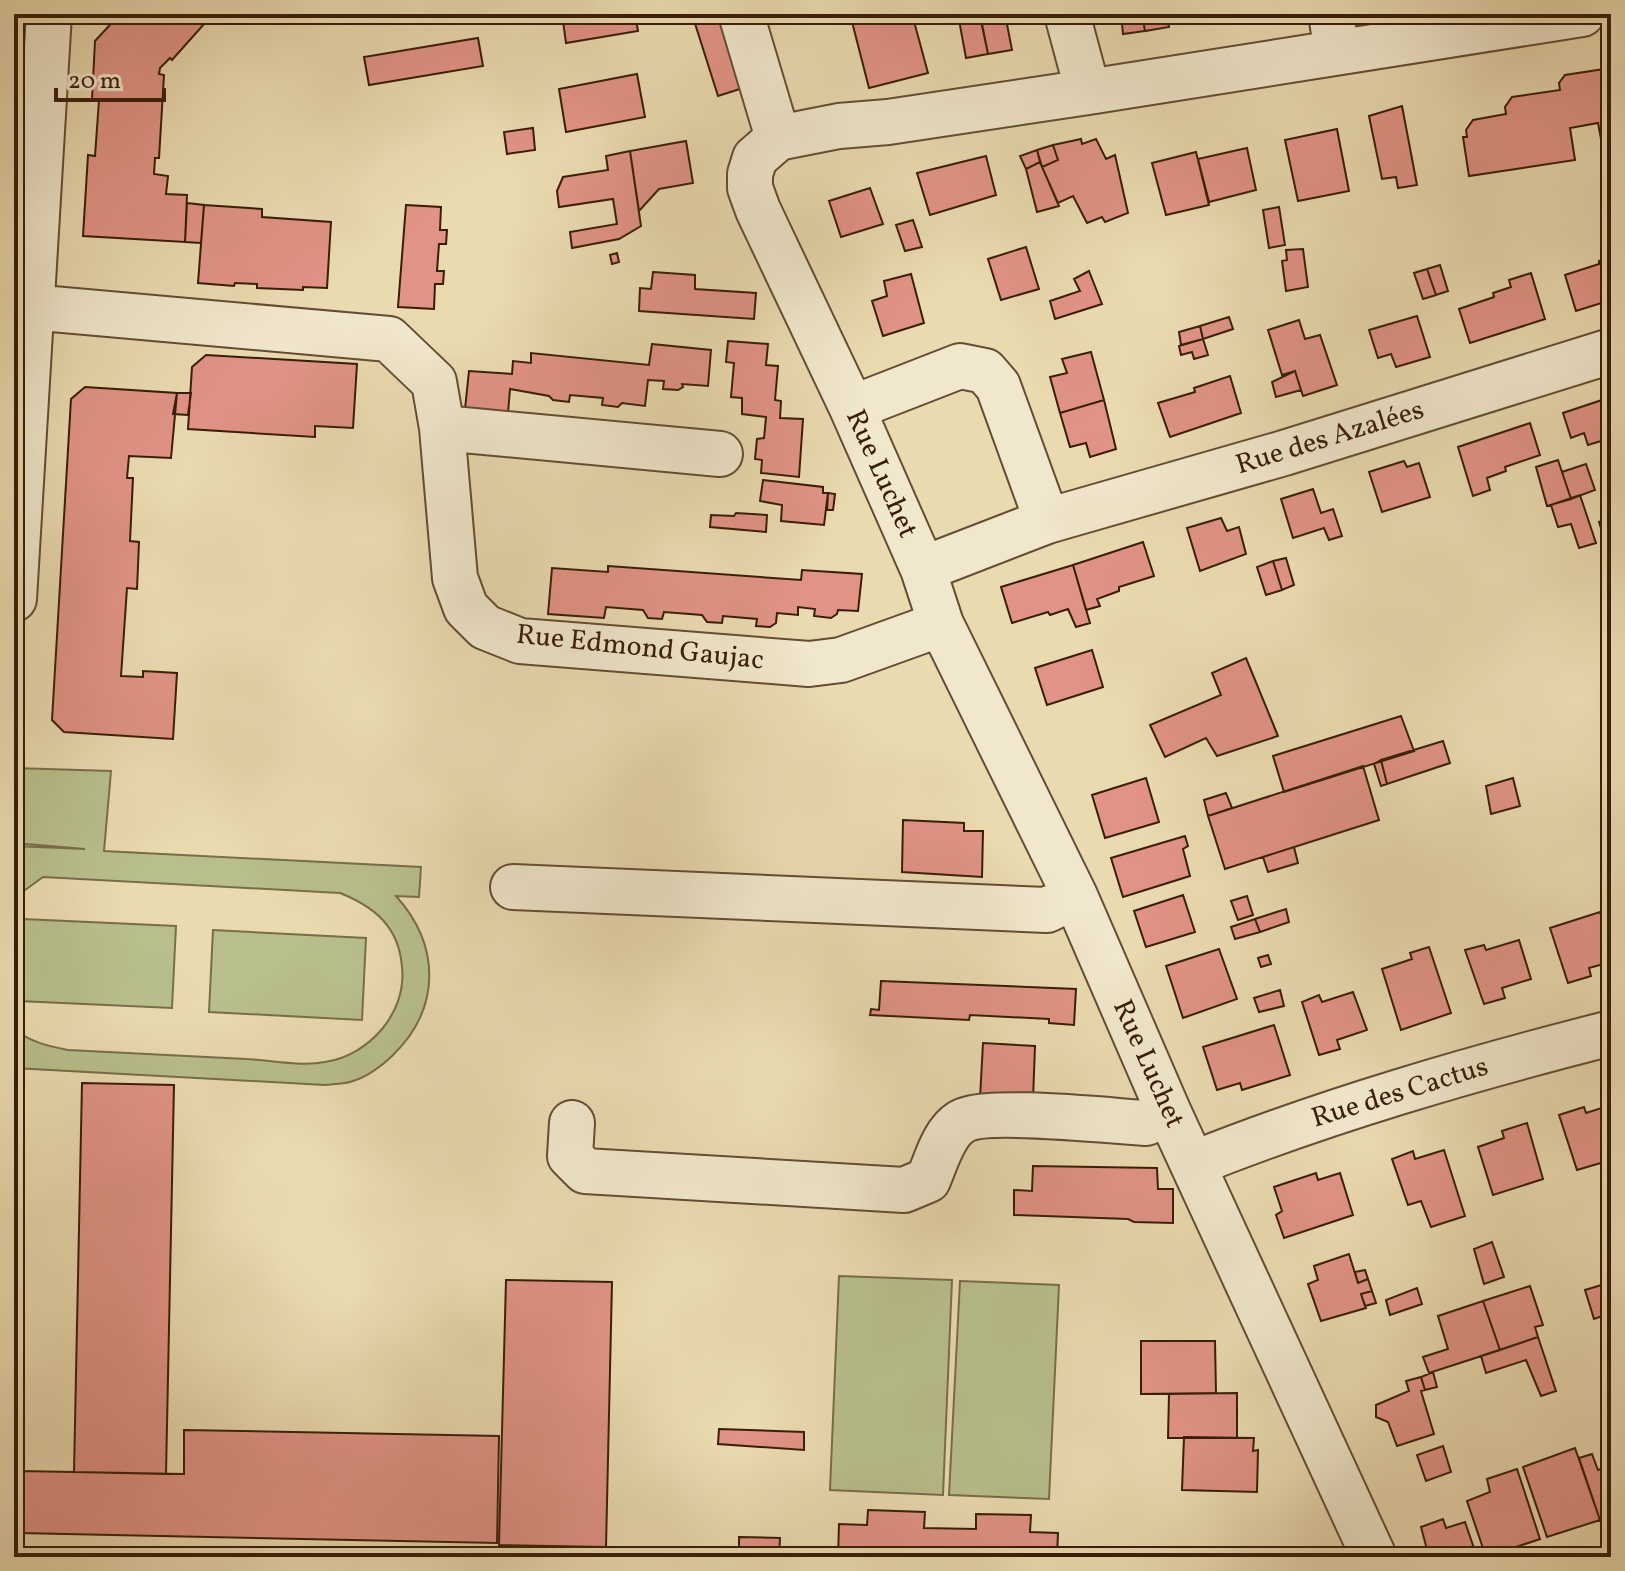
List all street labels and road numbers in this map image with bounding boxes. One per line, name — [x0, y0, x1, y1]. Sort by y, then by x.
street label: Rue des Azalées — [1231, 391, 1429, 485]
street label: Rue Luchet — [835, 404, 927, 544]
street label: Rue Edmond Gaujac — [514, 616, 766, 680]
street label: Rue Luchet — [1102, 994, 1194, 1134]
street label: Rue des Cactus — [1307, 1048, 1493, 1138]

